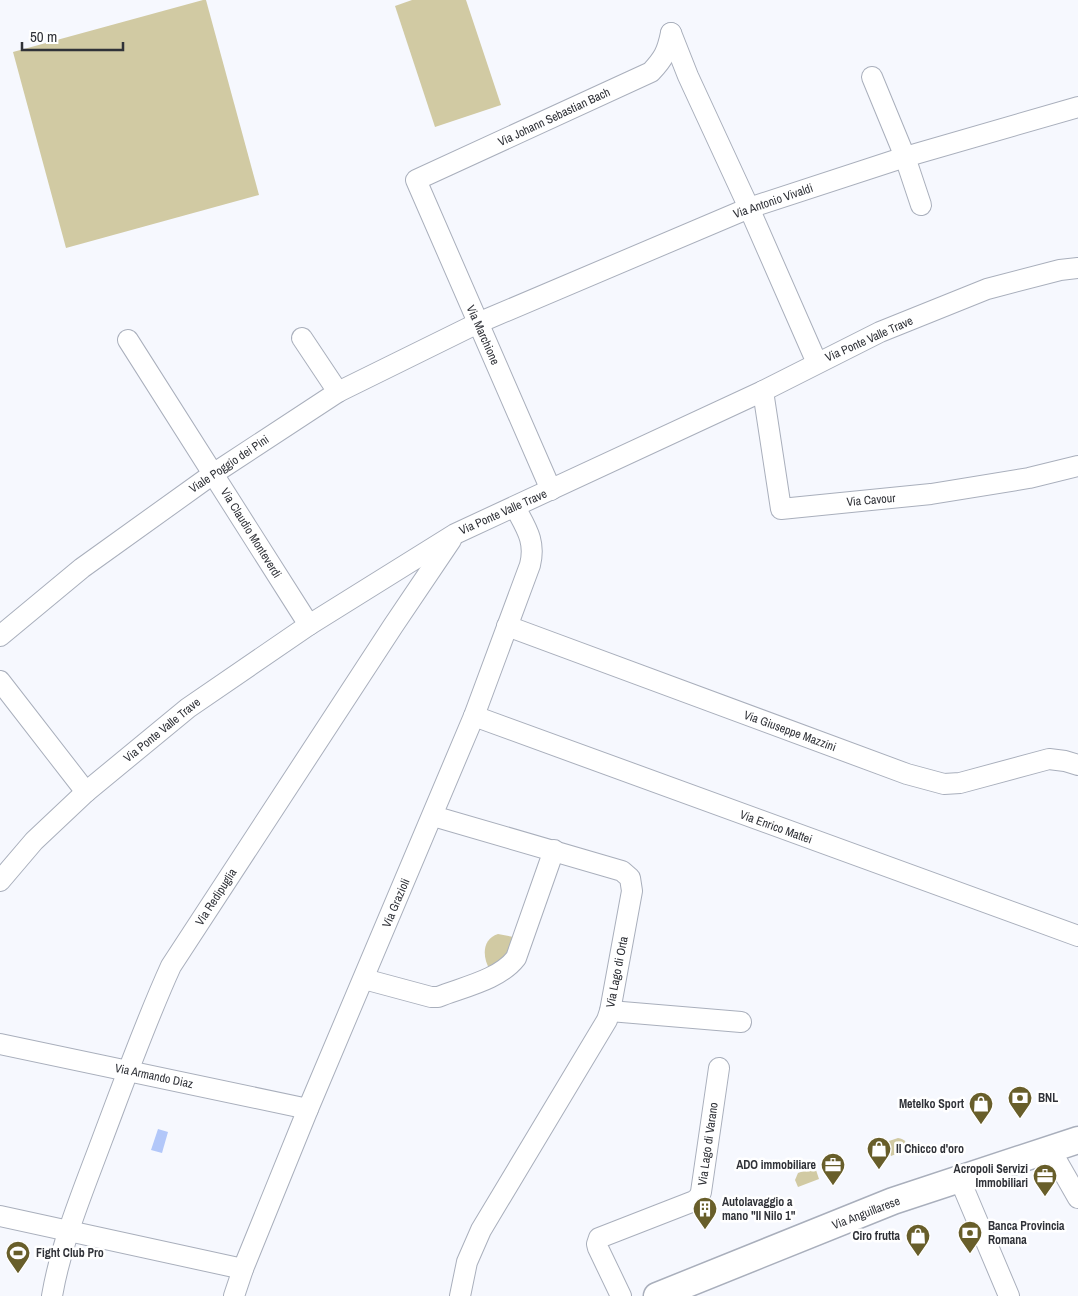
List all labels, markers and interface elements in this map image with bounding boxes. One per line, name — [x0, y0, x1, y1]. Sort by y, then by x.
scale bar — [22, 20, 124, 52]
text: 50 m — [30, 26, 57, 47]
street label: Via Johann Sebastian Bach — [495, 84, 613, 150]
street label: Via Antonio Vivaldi — [731, 180, 815, 222]
street label: Via Marchione — [463, 303, 503, 367]
street label: Via Ponte Valle Trave — [823, 313, 915, 365]
street label: Viale Poggio dei Pini — [186, 431, 272, 497]
street label: Via Claudio Monteverdi — [217, 485, 285, 581]
street label: Via Ponte Valle Trave — [457, 486, 549, 538]
street label: Via Cavour — [846, 490, 897, 510]
street label: Via Ponte Valle Trave — [120, 694, 204, 766]
street label: Via Giuseppe Mazzini — [742, 707, 838, 755]
street label: Via Enrico Mattei — [738, 807, 814, 847]
street label: Via Redipuglia — [192, 865, 241, 929]
street label: Via Grazioli — [379, 876, 413, 930]
street label: Via Lago di Orta — [602, 935, 632, 1009]
street label: Via Armando Diaz — [113, 1060, 195, 1092]
bank icon: BNL — [1007, 1085, 1033, 1119]
place label: BNL — [1038, 1090, 1058, 1106]
shop icon: Metelko Sport — [968, 1091, 994, 1125]
place label: Metelko Sport — [899, 1096, 965, 1112]
street label: Via Lago di Varano — [694, 1101, 722, 1187]
shop icon: Il Chicco d'oro — [866, 1136, 892, 1170]
place label: Il Chicco d'oro — [896, 1141, 964, 1157]
office icon: ADO immobiliare — [820, 1152, 846, 1186]
place label: ADO immobiliare — [736, 1157, 817, 1173]
place label: Acropoli Servizi Immobiliari — [954, 1161, 1028, 1191]
office icon: Acropoli Servizi Immobiliari — [1032, 1163, 1058, 1197]
street label: Via Anguillarese — [830, 1193, 902, 1233]
place label: Autolavaggio a mano "Il Nilo 1" — [722, 1194, 796, 1224]
building icon: Autolavaggio a mano "Il Nilo 1" — [692, 1196, 718, 1230]
place label: Banca Provincia Romana — [988, 1218, 1065, 1248]
bank icon: Banca Provincia Romana — [957, 1220, 983, 1254]
shop icon: Ciro frutta — [905, 1223, 931, 1257]
place label: Ciro frutta — [852, 1228, 901, 1244]
sports icon: Fight Club Pro — [5, 1240, 31, 1274]
place label: Fight Club Pro — [36, 1245, 104, 1261]

